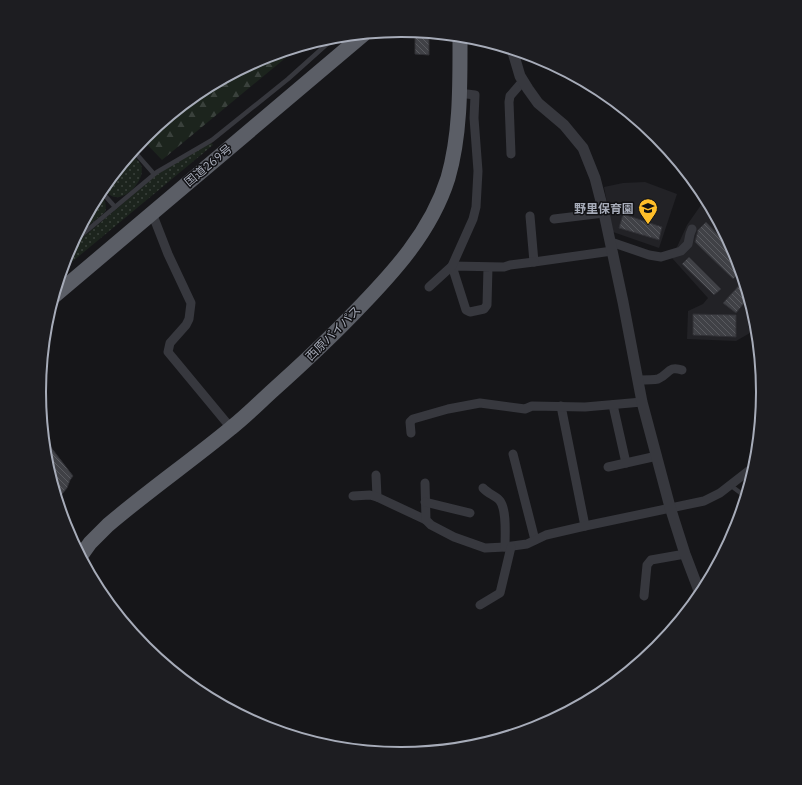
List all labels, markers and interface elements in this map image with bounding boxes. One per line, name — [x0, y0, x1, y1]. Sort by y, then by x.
street label: 国道269号 — [181, 141, 235, 189]
school or university icon: 野里保育園 — [637, 197, 659, 225]
place label: 野里保育園 — [574, 201, 634, 216]
street label: 西原バイパス — [302, 302, 364, 364]

